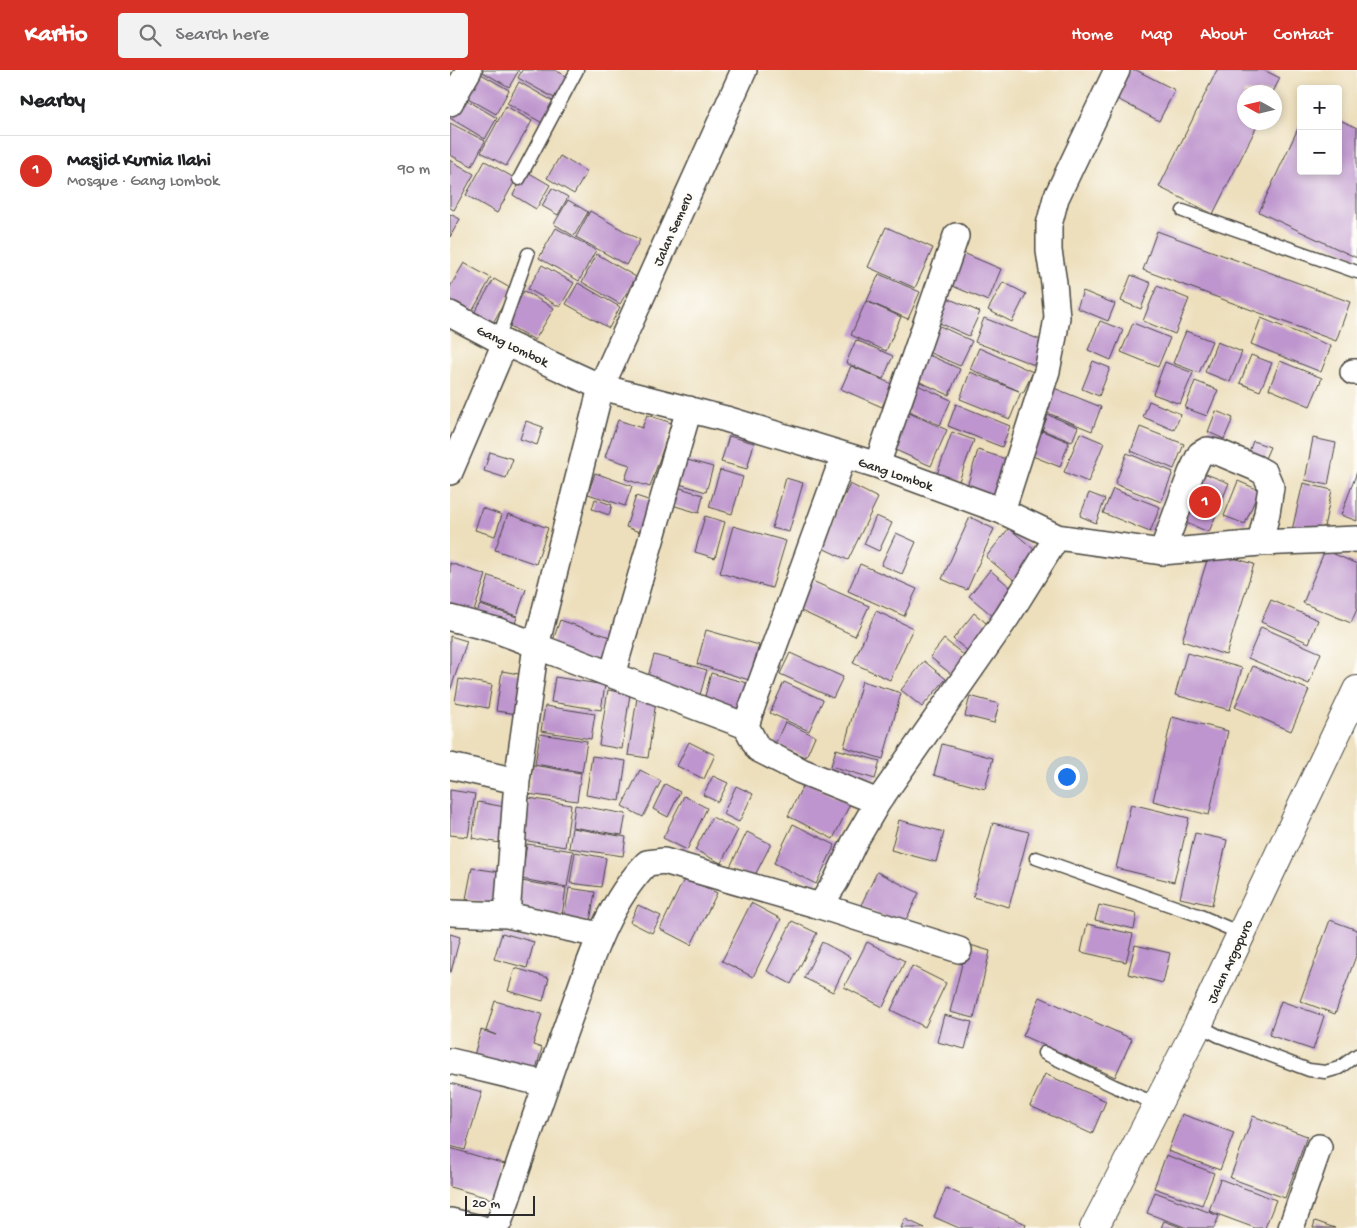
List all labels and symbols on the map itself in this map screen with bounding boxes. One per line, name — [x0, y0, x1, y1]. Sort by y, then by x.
north arrow — [1237, 85, 1282, 130]
street label: Jalan Semeru — [651, 190, 698, 269]
street label: Gang Lombok — [473, 323, 552, 373]
street label: Gang Lombok — [856, 455, 936, 497]
pin: 1 — [1189, 483, 1221, 521]
your location — [1054, 764, 1080, 790]
street label: Jalan Argopuro — [1205, 918, 1258, 1006]
scale bar — [465, 1193, 535, 1216]

